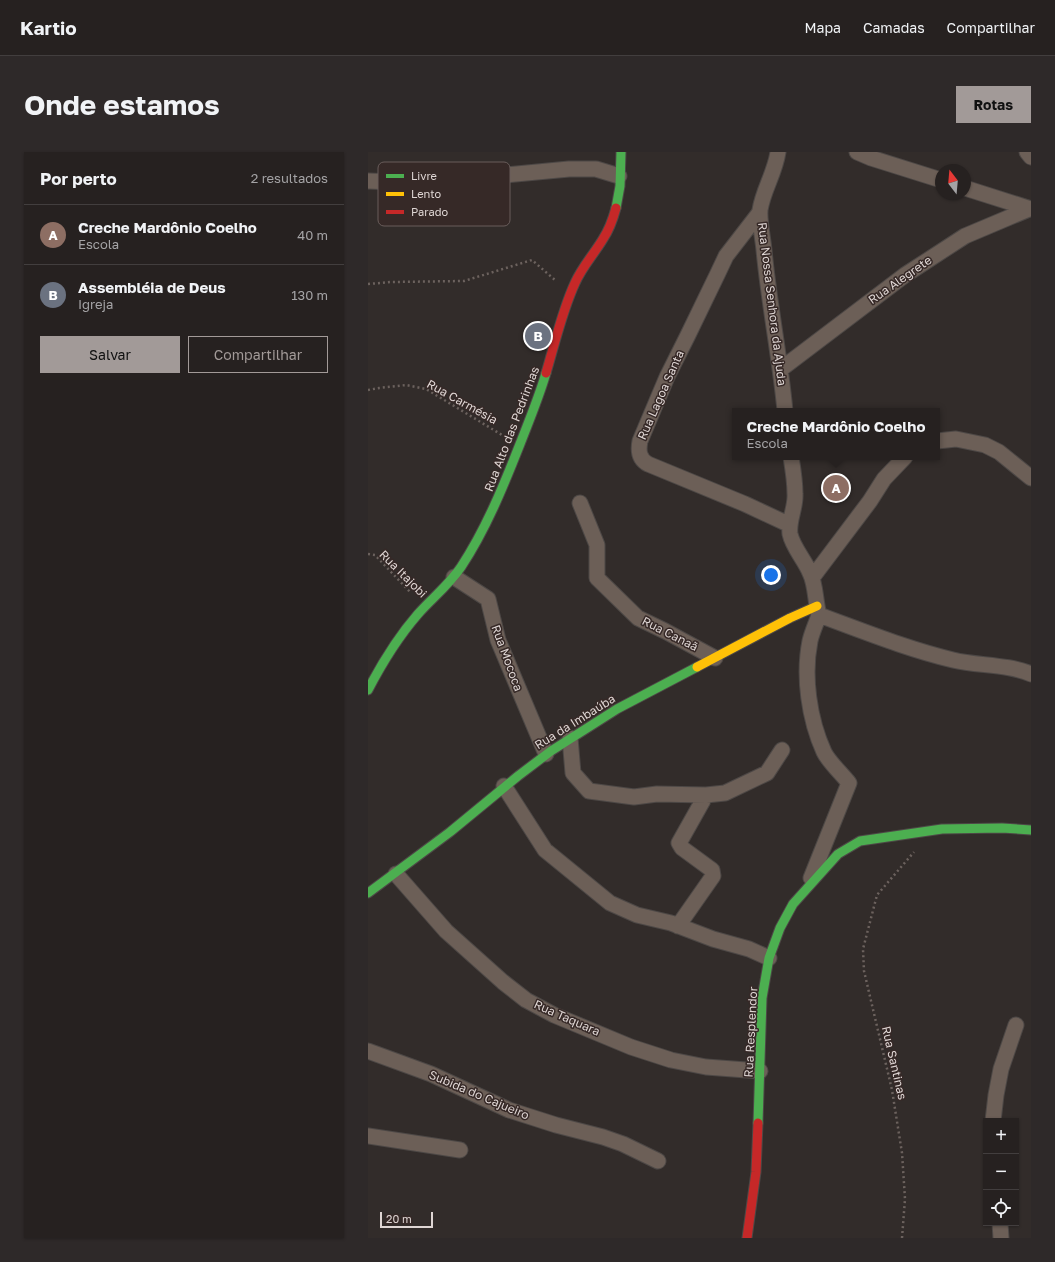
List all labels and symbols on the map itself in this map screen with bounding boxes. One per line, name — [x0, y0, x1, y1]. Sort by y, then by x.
legend — [378, 162, 510, 226]
north arrow — [935, 164, 971, 200]
text: Livre — [411, 169, 437, 182]
text: Lento — [411, 187, 442, 200]
text: Parado — [411, 205, 448, 218]
street label: Rua Nossa Senhora da Ajuda — [755, 221, 790, 387]
street label: Rua Alegrete — [865, 252, 934, 307]
pin: B — [525, 321, 551, 351]
street label: Rua Lagoa Santa — [634, 348, 687, 442]
street label: Rua Alto das Pedrinhas — [481, 364, 542, 493]
street label: Rua Carmésia — [424, 376, 500, 427]
pin: A — [823, 473, 849, 503]
street label: Rua Itajobi — [376, 547, 430, 601]
your location — [761, 565, 781, 585]
street label: Rua Canaã — [640, 613, 701, 654]
street label: Rua Mococa — [489, 623, 526, 693]
street label: Rua da Imbaúba — [532, 691, 618, 752]
street label: Rua Resplendor — [741, 986, 760, 1078]
street label: Rua Taquara — [532, 996, 603, 1039]
street label: Rua Santinas — [879, 1025, 910, 1101]
street label: Subida do Cajueiro — [427, 1067, 532, 1122]
scale bar — [380, 1210, 433, 1229]

